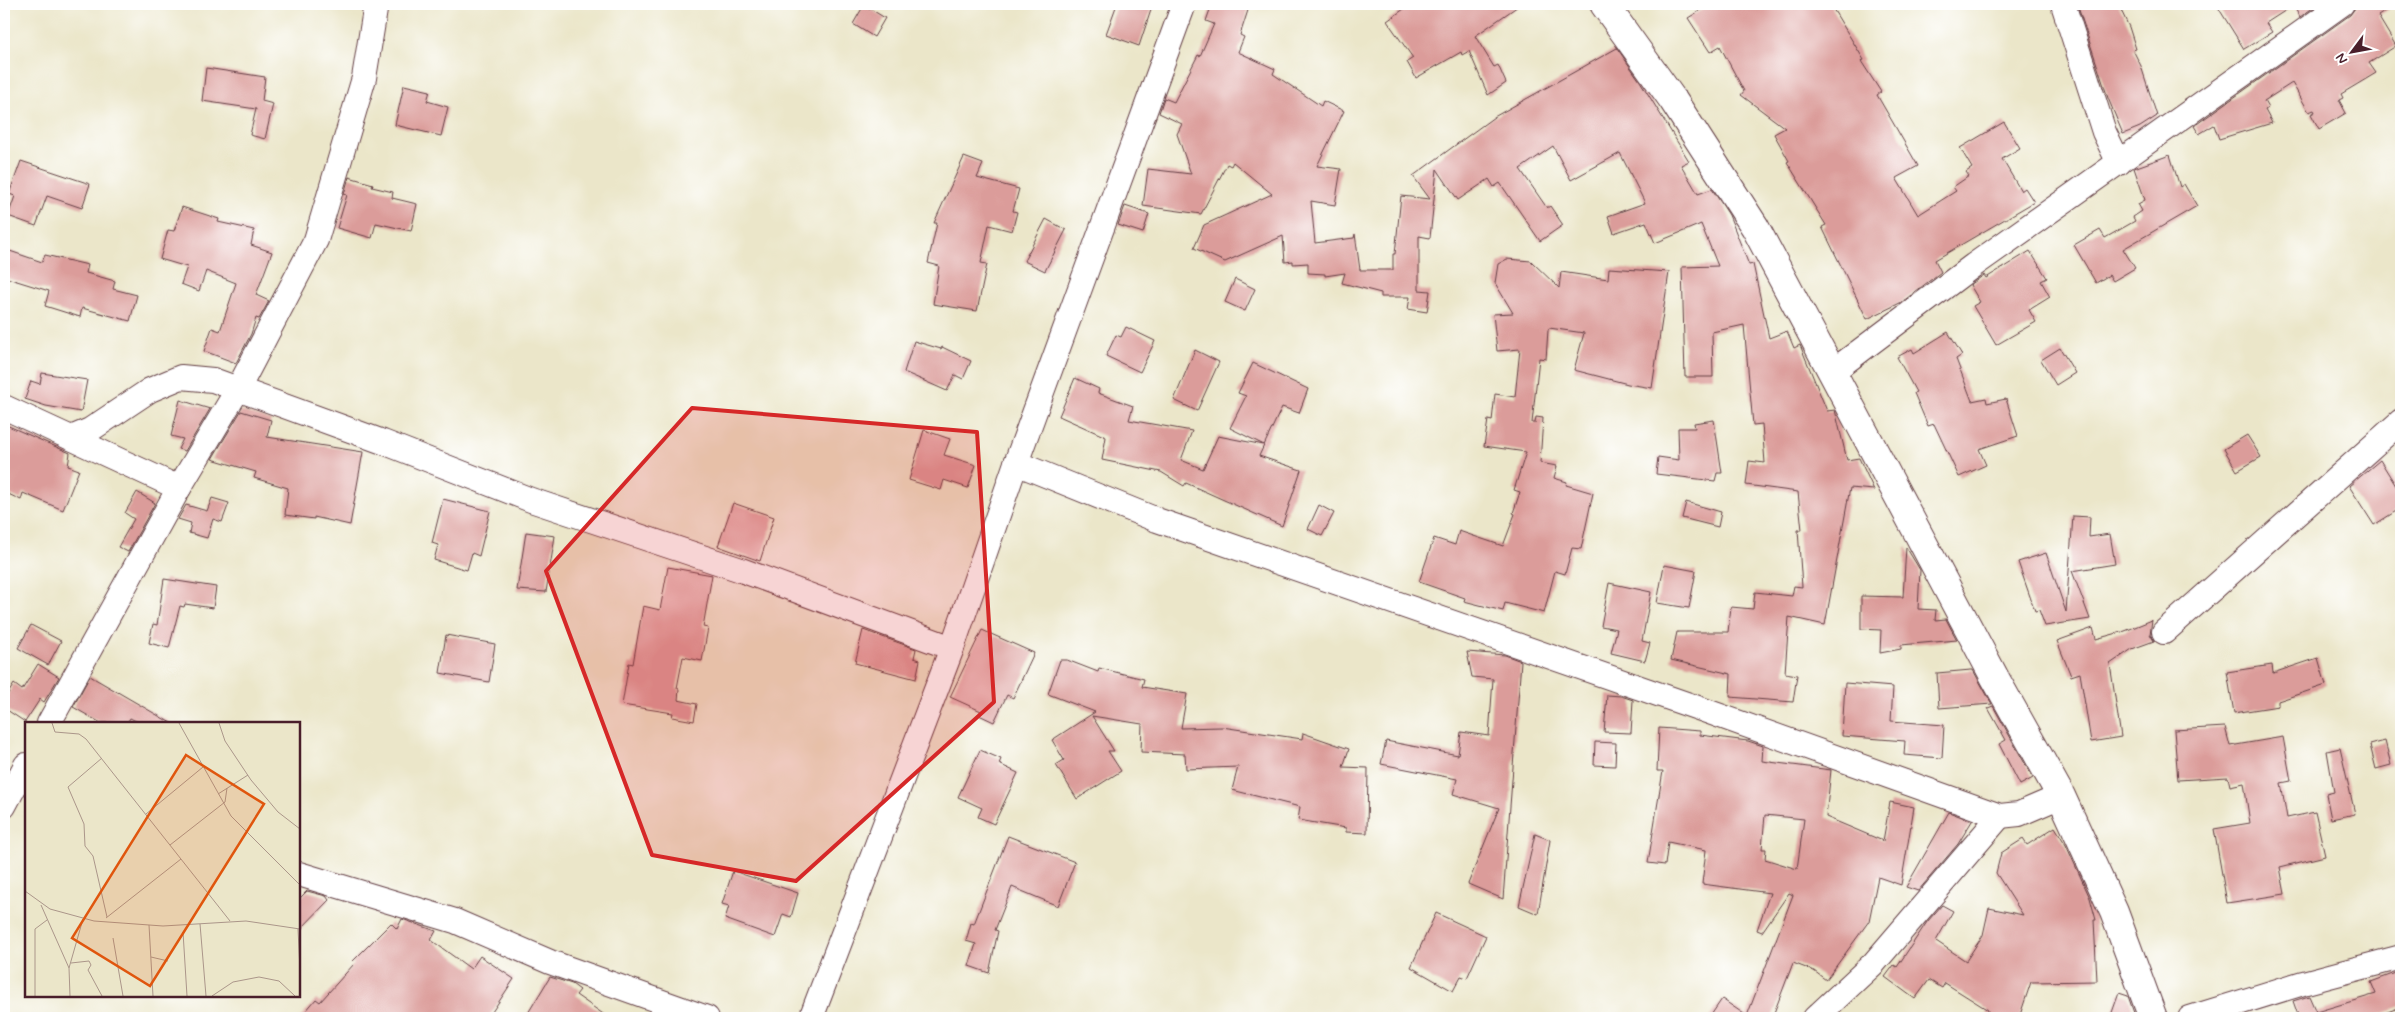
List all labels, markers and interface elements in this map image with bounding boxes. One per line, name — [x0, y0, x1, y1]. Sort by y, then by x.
north arrow — [2328, 28, 2378, 78]
text: N — [2332, 50, 2352, 67]
inset map — [25, 722, 300, 997]

